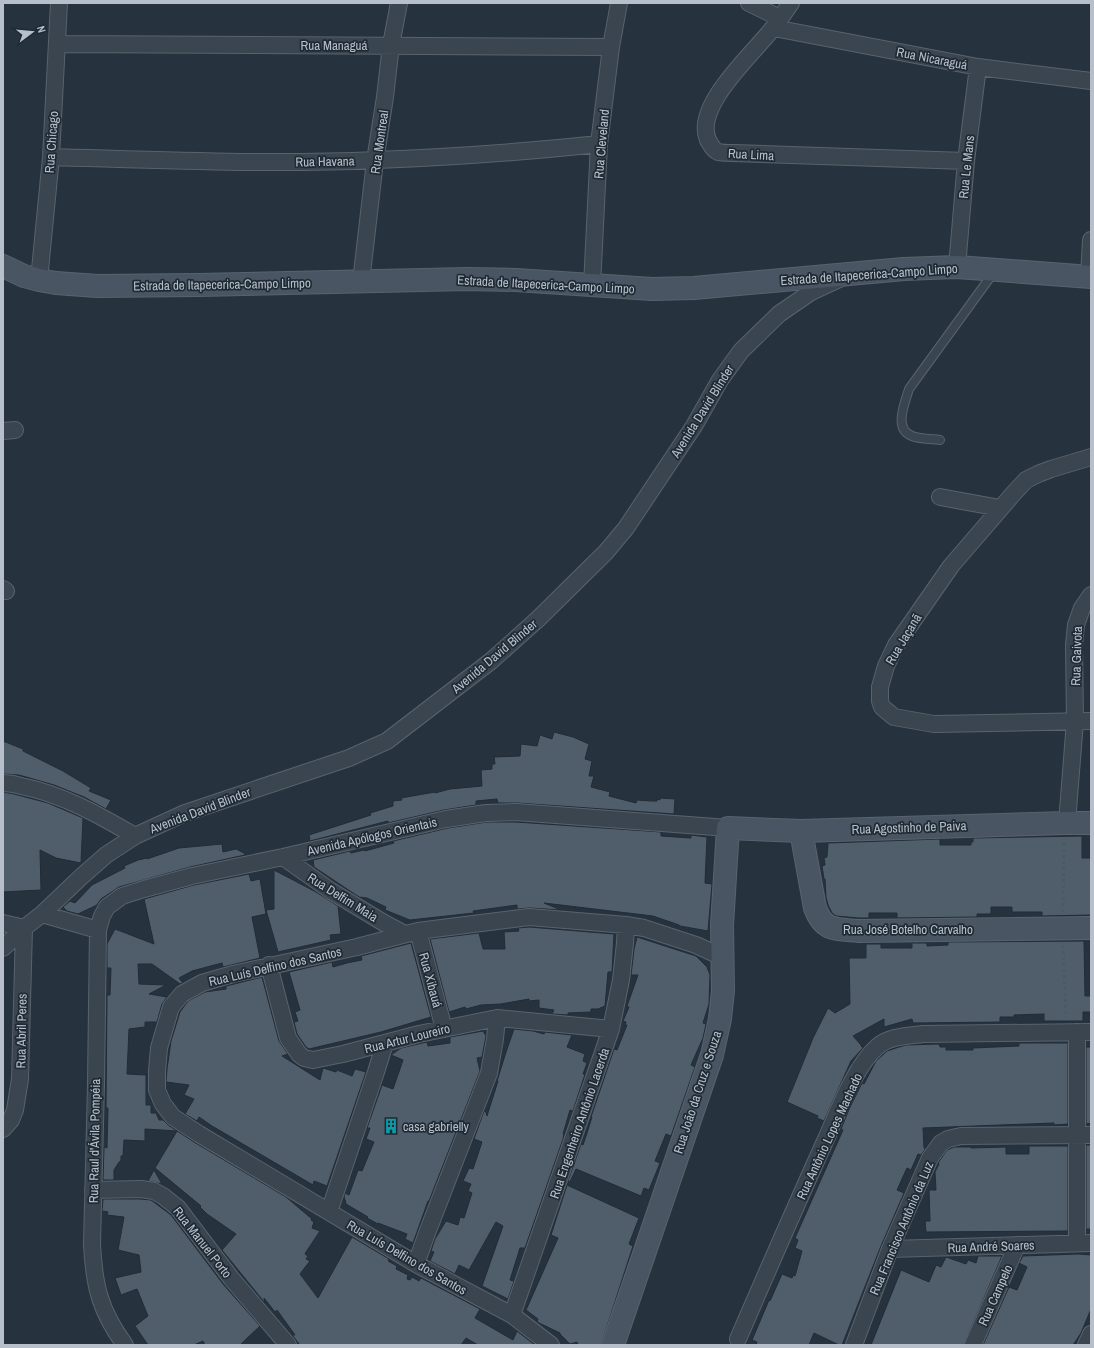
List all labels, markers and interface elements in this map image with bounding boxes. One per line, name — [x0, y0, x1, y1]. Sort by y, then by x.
north arrow — [12, 12, 52, 52]
text: N — [34, 24, 49, 34]
street label: Rua Managuá — [301, 37, 368, 54]
street label: Rua Nicaraguá — [895, 43, 969, 74]
street label: Rua Cleveland — [590, 108, 613, 180]
street label: Rua Montreal — [367, 109, 392, 175]
street label: Rua Chicago — [41, 110, 62, 174]
street label: Rua Le Mans — [955, 135, 978, 199]
street label: Rua Lima — [727, 145, 775, 164]
street label: Rua Havana — [295, 152, 355, 171]
street label: Estrada de Itapecerica-Campo Limpo — [780, 260, 958, 289]
street label: Estrada de Itapecerica-Campo Limpo — [457, 271, 635, 298]
street label: Estrada de Itapecerica-Campo Limpo — [133, 274, 311, 295]
street label: Avenida David Blinder — [666, 361, 738, 462]
street label: Rua Jaçanã — [881, 610, 925, 668]
street label: Avenida David Blinder — [447, 615, 541, 698]
street label: Rua Gaivota — [1067, 626, 1086, 686]
street label: Avenida David Blinder — [146, 783, 253, 838]
street label: Avenida Apólogos Orientais — [305, 813, 439, 860]
street label: Rua Agostinho de Paiva — [851, 817, 967, 838]
street label: Rua Delfim Maia — [304, 869, 381, 926]
street label: Rua José Botelho Carvalho — [843, 921, 973, 938]
street label: Rua Luís Delfino dos Santos — [207, 943, 343, 990]
street label: Rua Xibauá — [415, 951, 446, 1010]
street label: Rua Abril Peres — [12, 994, 31, 1068]
street label: Rua Artur Loureiro — [363, 1020, 452, 1057]
street label: Rua João da Cruz e Souza — [670, 1029, 725, 1156]
street label: Rua Engenheiro Antônio Lacerda — [546, 1046, 613, 1201]
street label: Rua Antônio Lopes Machado — [793, 1070, 866, 1202]
street label: Rua Raul d'Ávila Pompéia — [85, 1079, 104, 1203]
building icon: casa gabrielly — [382, 1117, 400, 1135]
place label: casa gabrielly — [403, 1118, 469, 1135]
street label: Rua Francisco Antônio da Luz — [866, 1159, 937, 1298]
street label: Rua Manuel Porto — [169, 1203, 236, 1281]
street label: Rua Luís Delfino dos Santos — [344, 1216, 470, 1299]
street label: Rua André Soares — [947, 1236, 1035, 1257]
street label: Rua Campelo — [974, 1262, 1017, 1328]

